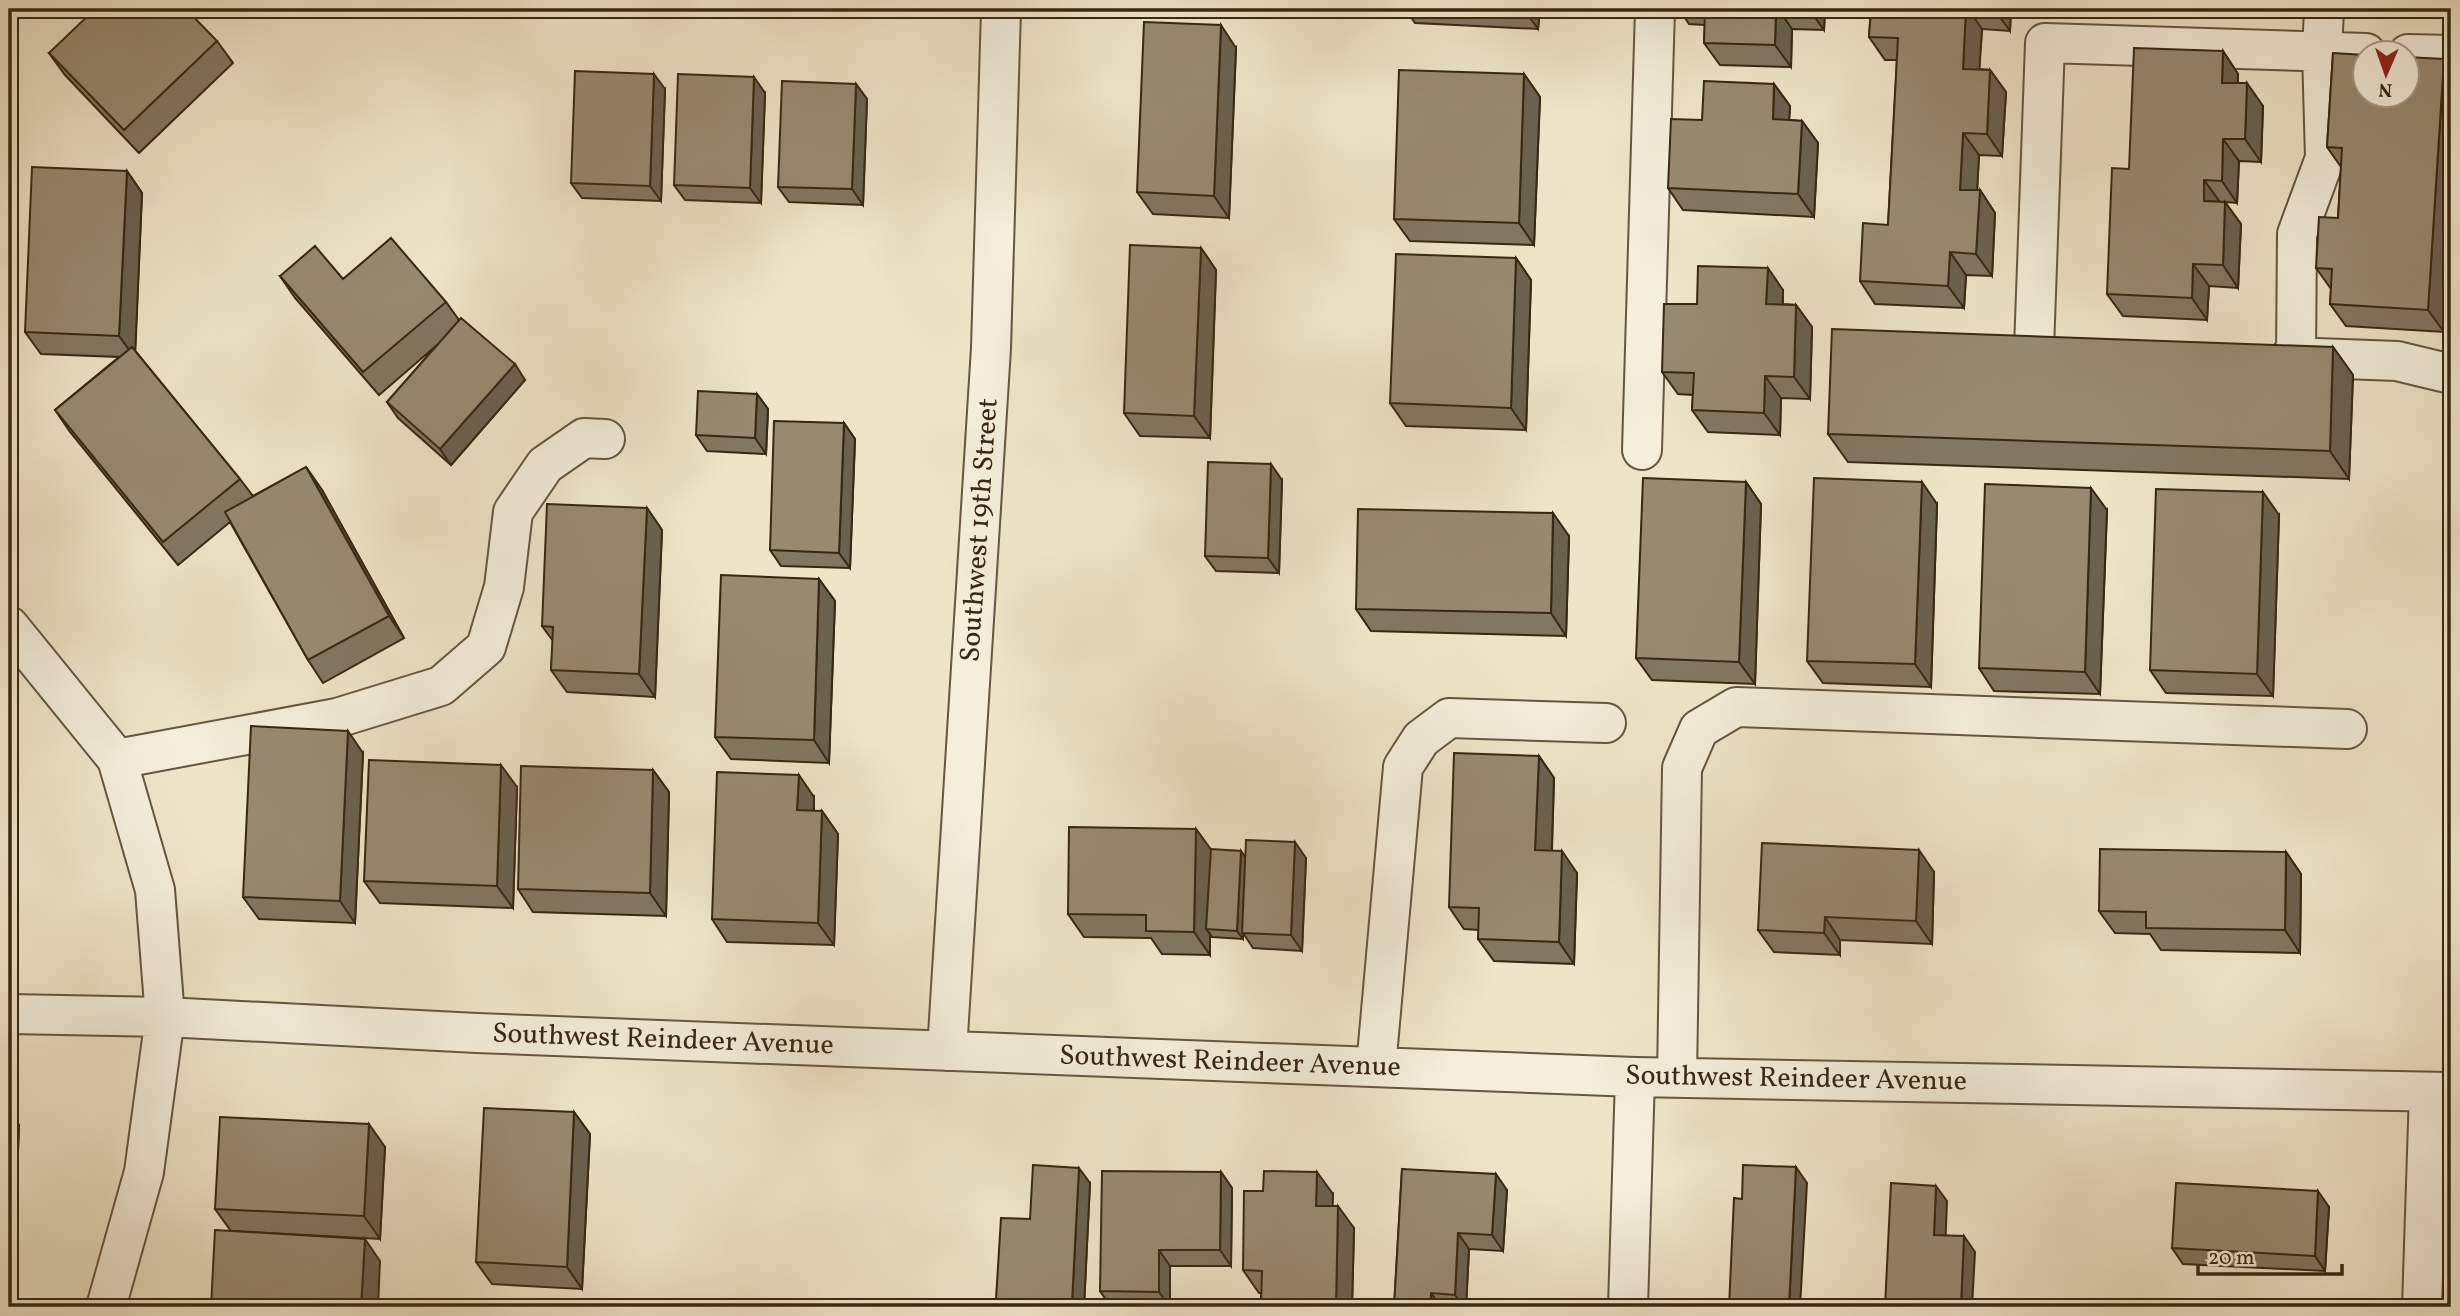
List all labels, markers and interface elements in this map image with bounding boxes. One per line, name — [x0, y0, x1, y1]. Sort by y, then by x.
north arrow — [2352, 38, 2422, 108]
text: N — [2378, 76, 2393, 102]
street label: Southwest 19th Street — [951, 397, 1009, 663]
street label: Southwest Reindeer Avenue — [491, 1015, 835, 1065]
street label: Southwest Reindeer Avenue — [1058, 1037, 1402, 1087]
street label: Southwest Reindeer Avenue — [1625, 1057, 1967, 1101]
scale bar — [2198, 1232, 2341, 1276]
text: 20 m — [2208, 1244, 2254, 1273]

